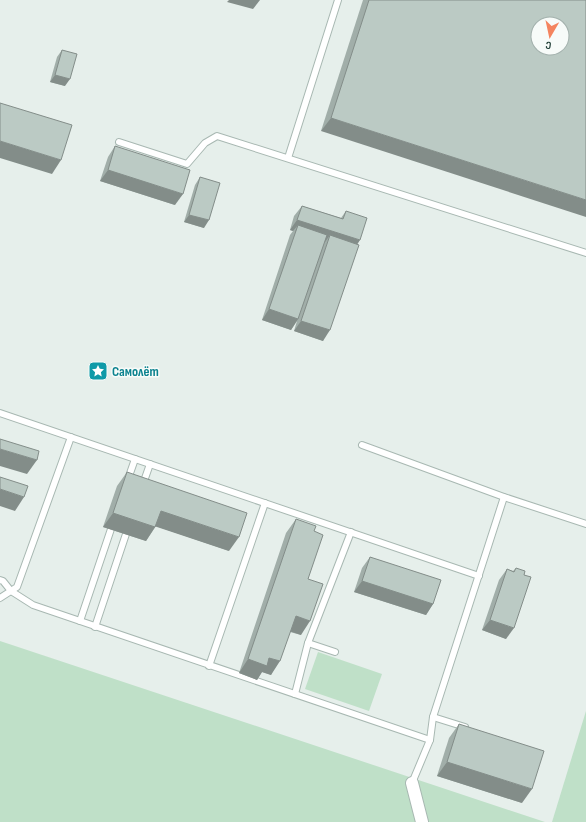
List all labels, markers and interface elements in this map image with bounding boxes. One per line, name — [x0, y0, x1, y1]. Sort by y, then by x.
north arrow — [530, 16, 570, 56]
text: С — [544, 38, 552, 52]
place icon: Самолёт — [87, 360, 109, 382]
place label: Самолёт — [112, 363, 159, 380]

